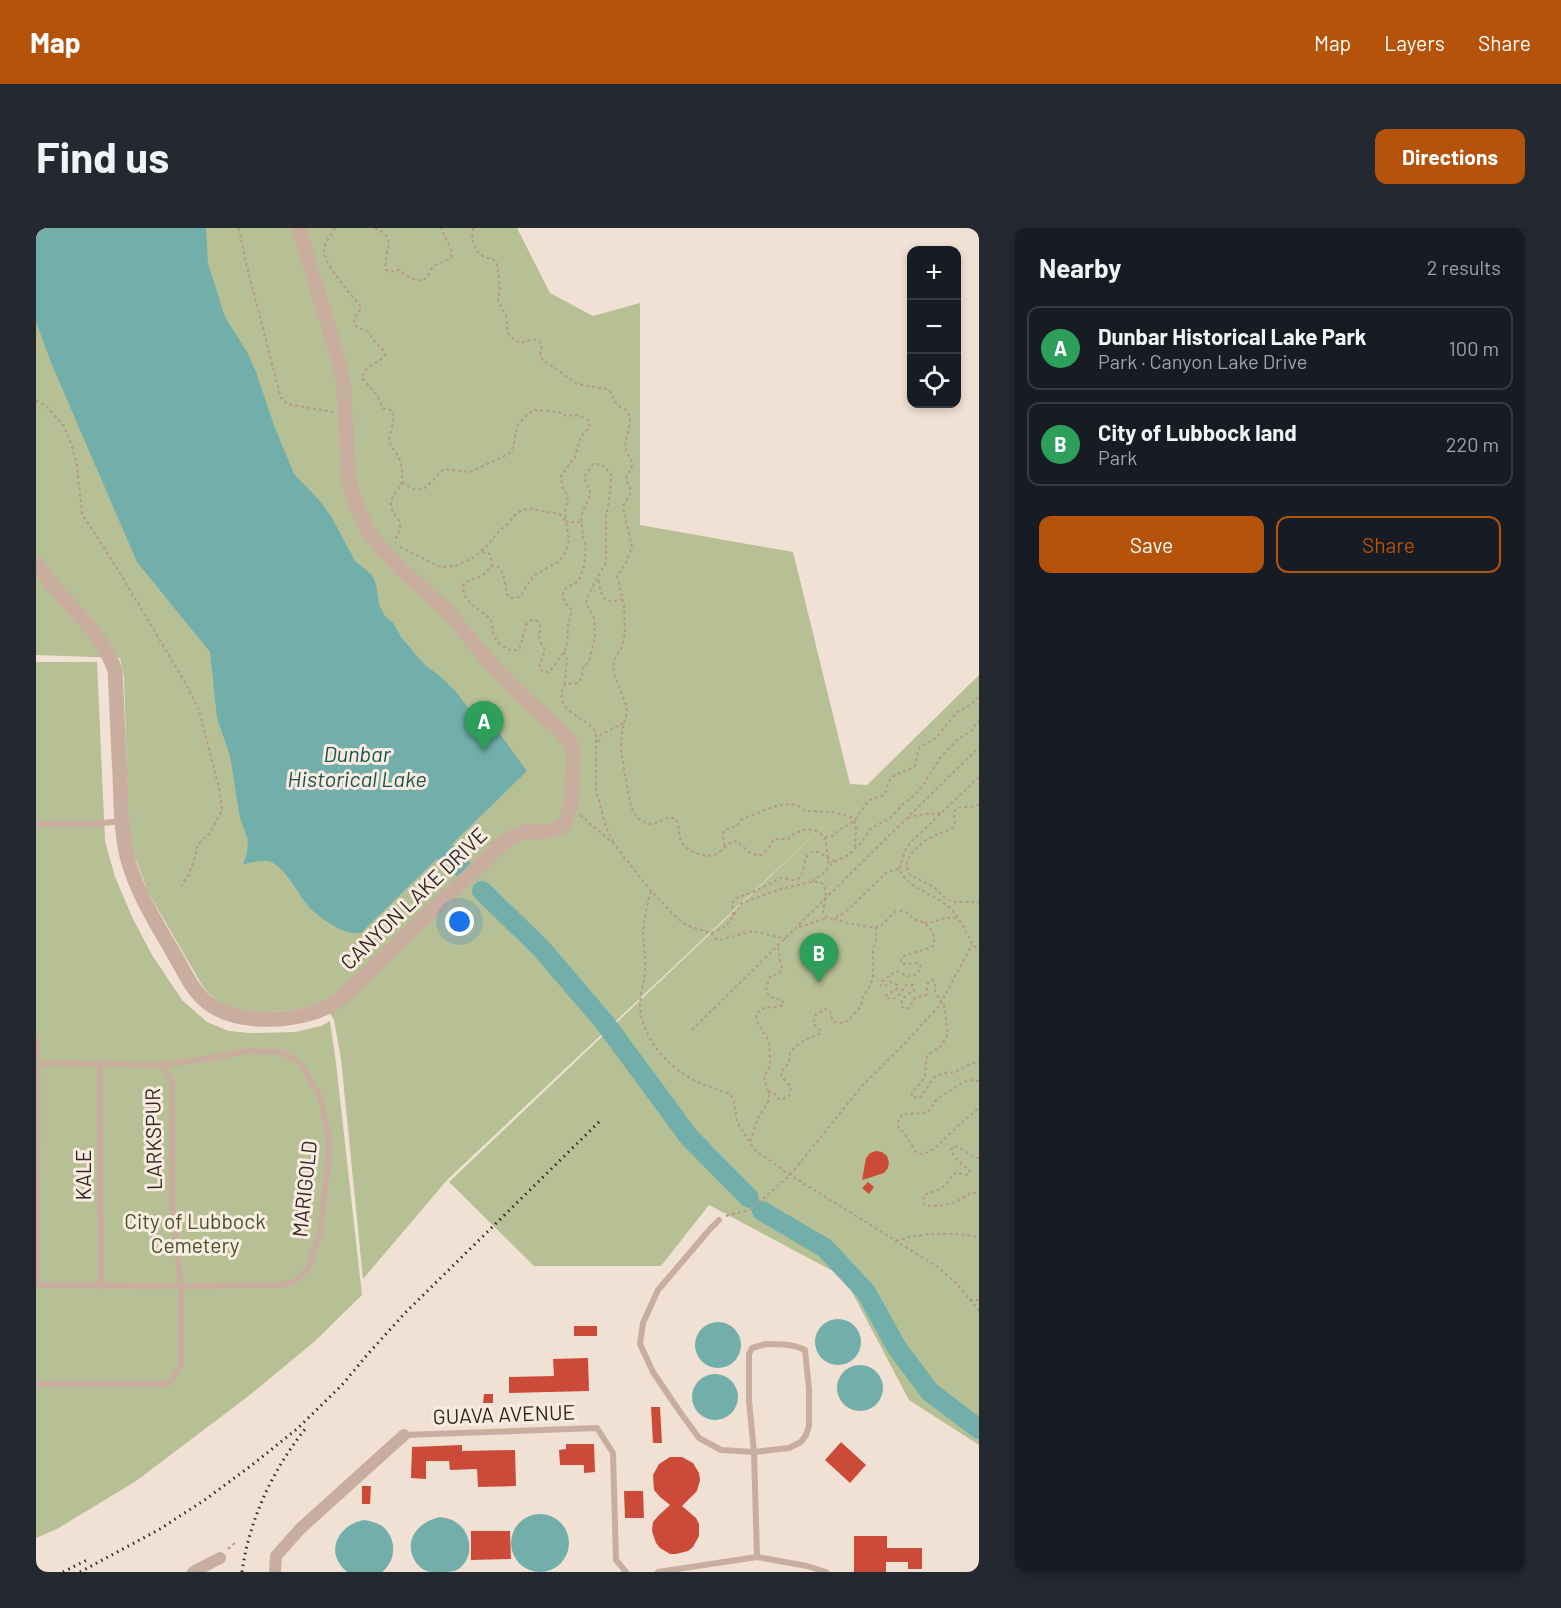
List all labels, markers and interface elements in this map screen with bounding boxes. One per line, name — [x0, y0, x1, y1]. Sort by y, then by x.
text: Map — [30, 25, 81, 59]
text: Map — [1314, 30, 1351, 55]
text: Layers — [1384, 30, 1445, 55]
text: Share — [1478, 30, 1531, 55]
button: Directions — [1375, 129, 1525, 184]
text: Find us — [36, 131, 169, 181]
map controls — [907, 246, 961, 408]
button: + — [907, 246, 961, 300]
text: Nearby — [1039, 252, 1121, 283]
text: 2 results — [1427, 255, 1501, 279]
button: − — [907, 300, 961, 354]
text: Dunbar Historical Lake Park — [1098, 323, 1367, 349]
text: A — [1054, 336, 1067, 360]
text: 100 m — [1449, 336, 1499, 360]
text: Park · Canyon Lake Drive — [1098, 349, 1307, 373]
button: locate — [907, 354, 961, 408]
text: City of Lubbock land — [1098, 419, 1297, 445]
text: B — [1054, 432, 1067, 456]
text: 220 m — [1446, 432, 1499, 456]
text: Park — [1098, 445, 1137, 469]
button: Save — [1039, 516, 1264, 573]
button: Share — [1276, 516, 1501, 573]
pin: A — [464, 702, 504, 751]
water label: Dunbar Historical Lake — [287, 740, 427, 791]
street label: CANYON LAKE DRIVE — [335, 822, 491, 974]
your location — [445, 907, 474, 936]
pin: B — [800, 934, 838, 983]
street label: LARKSPUR — [139, 1088, 166, 1190]
street label: MARIGOLD — [286, 1139, 321, 1238]
street label: KALE — [70, 1150, 95, 1200]
park label: City of Lubbock Cemetery — [124, 1208, 266, 1257]
street label: GUAVA AVENUE — [432, 1399, 576, 1428]

